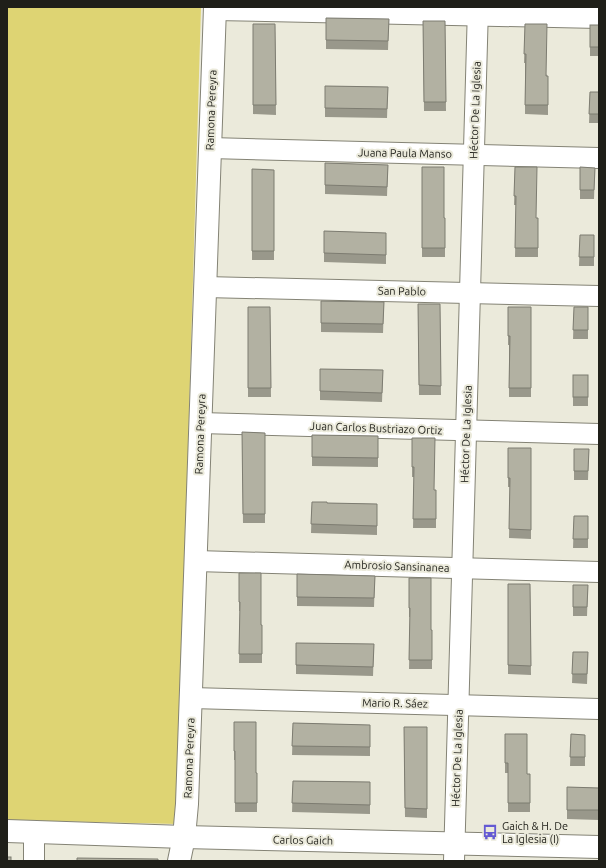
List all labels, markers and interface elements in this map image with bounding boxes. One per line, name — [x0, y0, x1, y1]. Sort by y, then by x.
street label: Héctor De La Iglesia — [467, 61, 483, 159]
street label: Ramona Pereyra — [204, 69, 218, 151]
street label: Juana Paula Manso — [358, 146, 452, 160]
street label: San Pablo — [378, 285, 426, 297]
street label: Héctor De La Iglesia — [458, 385, 474, 483]
street label: Ramona Pereyra — [193, 393, 207, 475]
street label: Juan Carlos Bustriazo Ortiz — [309, 420, 443, 436]
street label: Ambrosio Sansinanea — [344, 558, 450, 574]
street label: Mario R. Sáez — [362, 696, 428, 710]
street label: Héctor De La Iglesia — [449, 709, 465, 807]
street label: Ramona Pereyra — [182, 717, 196, 799]
place label: Gaich & H. De La Iglesia (I) — [502, 820, 568, 846]
bus stop icon: Gaich & H. De La Iglesia (I) — [481, 823, 499, 841]
street label: Carlos Gaich — [273, 833, 333, 847]

